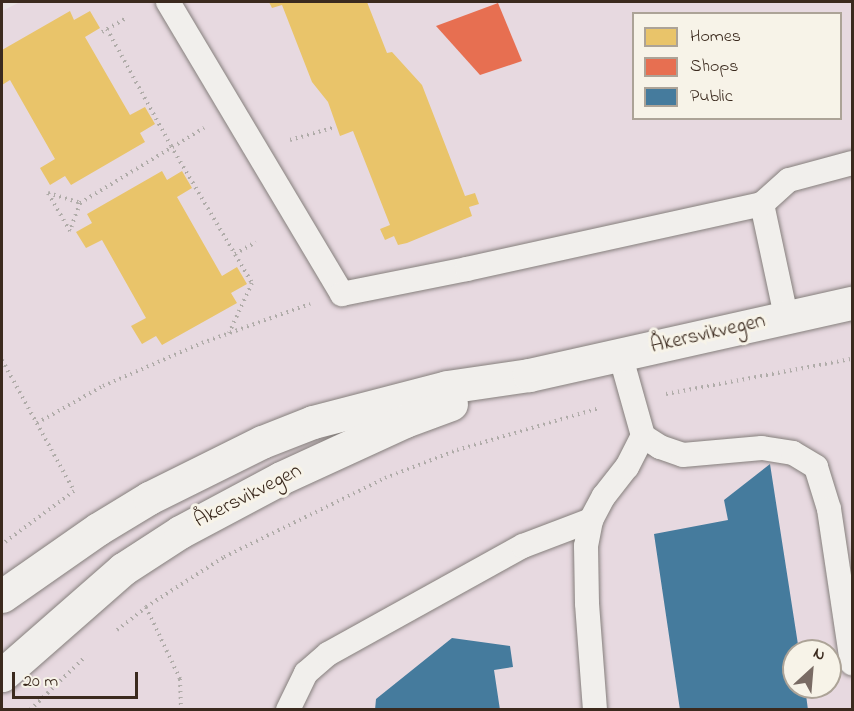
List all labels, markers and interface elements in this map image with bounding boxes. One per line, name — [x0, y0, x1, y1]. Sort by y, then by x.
legend — [632, 12, 842, 120]
text: Homes — [690, 24, 741, 50]
text: Shops — [690, 54, 738, 80]
text: Public — [690, 84, 733, 110]
street label: Åkersvikvegen — [648, 309, 768, 359]
street label: Åkersvikvegen — [190, 458, 306, 534]
north arrow — [782, 639, 842, 699]
text: N — [809, 641, 829, 668]
scale bar — [15, 660, 141, 698]
text: 20 m — [23, 669, 58, 695]

